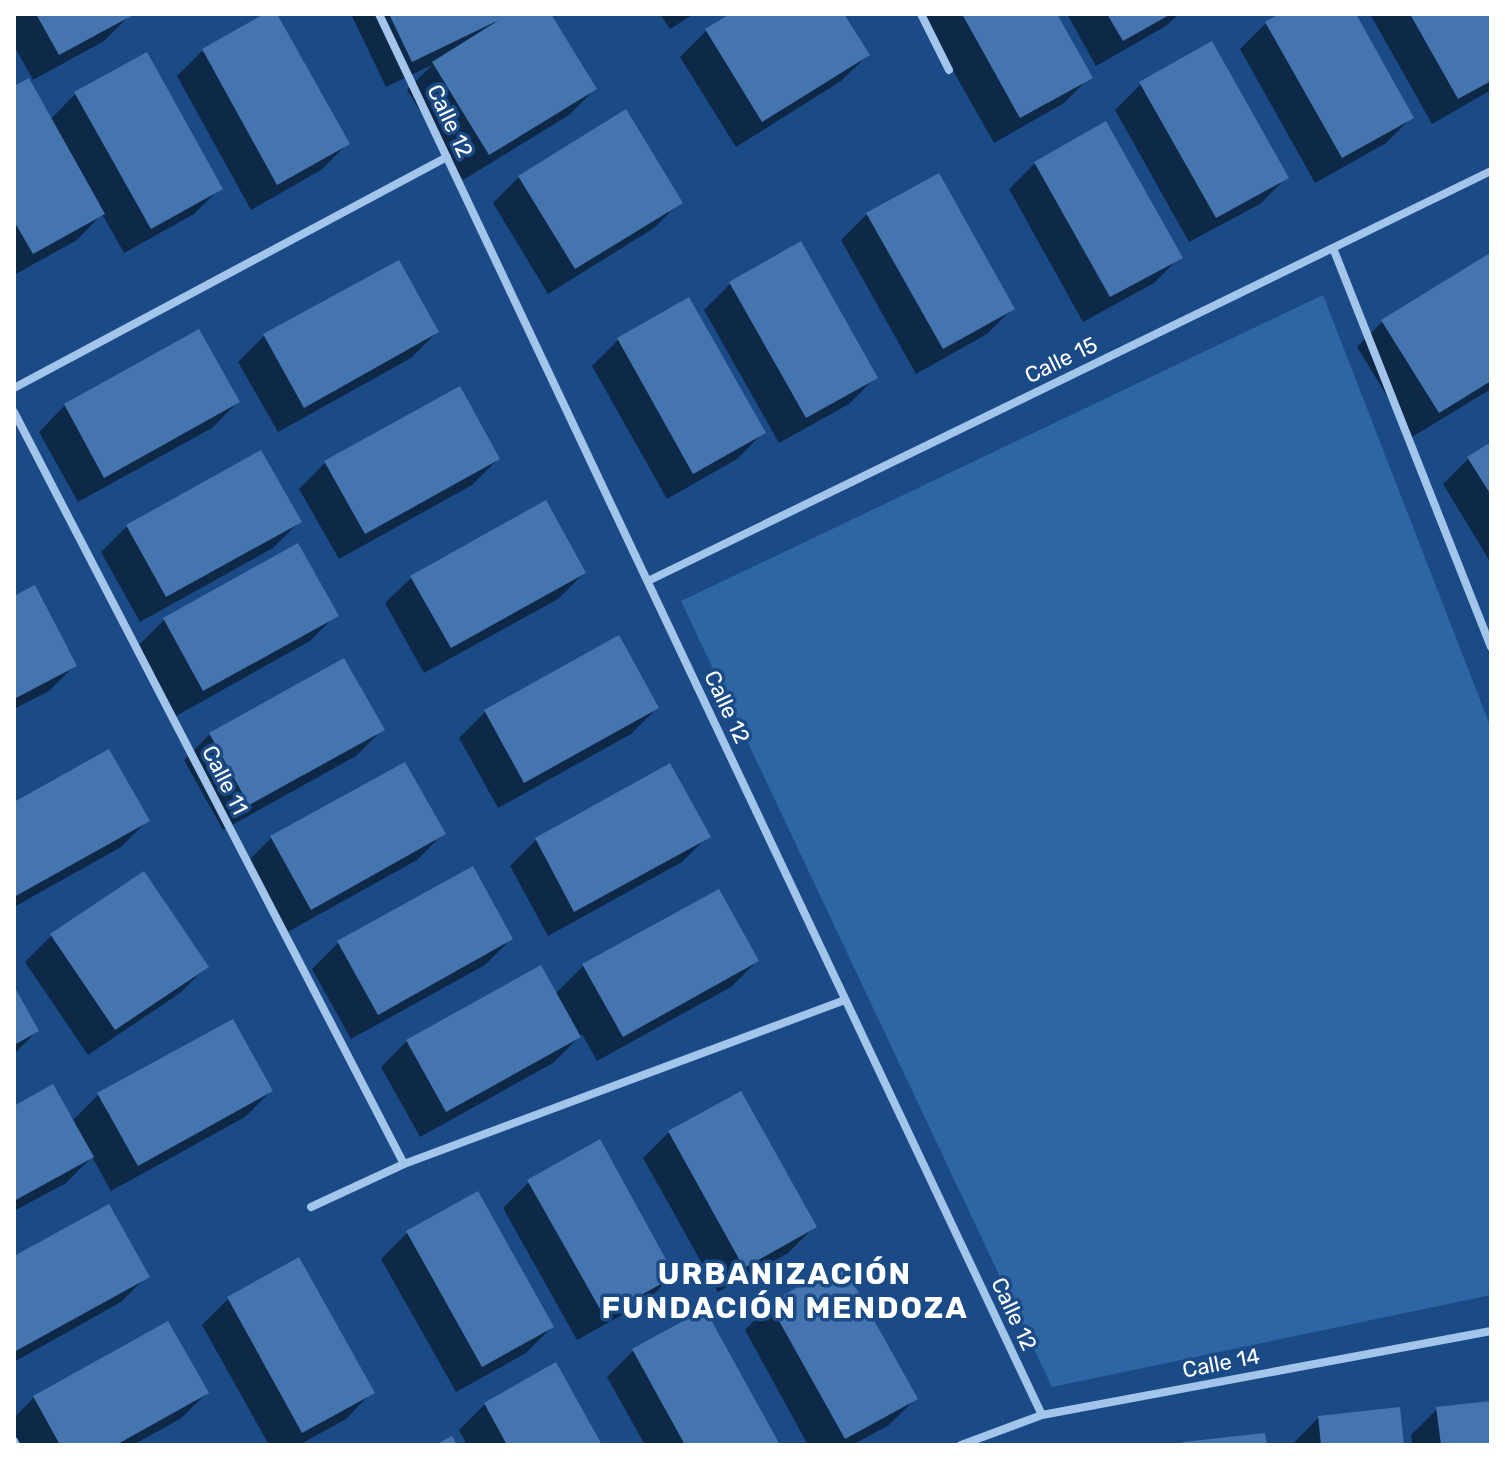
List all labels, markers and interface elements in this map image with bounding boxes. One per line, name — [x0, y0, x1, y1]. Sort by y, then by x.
street label: Calle 12 — [421, 80, 479, 162]
street label: Calle 15 — [1020, 331, 1102, 389]
street label: Calle 12 — [698, 666, 756, 748]
street label: Calle 11 — [196, 741, 254, 819]
district label: URBANIZACIÓN FUNDACIÓN MENDOZA — [601, 1256, 969, 1326]
street label: Calle 12 — [985, 1273, 1043, 1355]
street label: Calle 14 — [1180, 1342, 1262, 1384]

